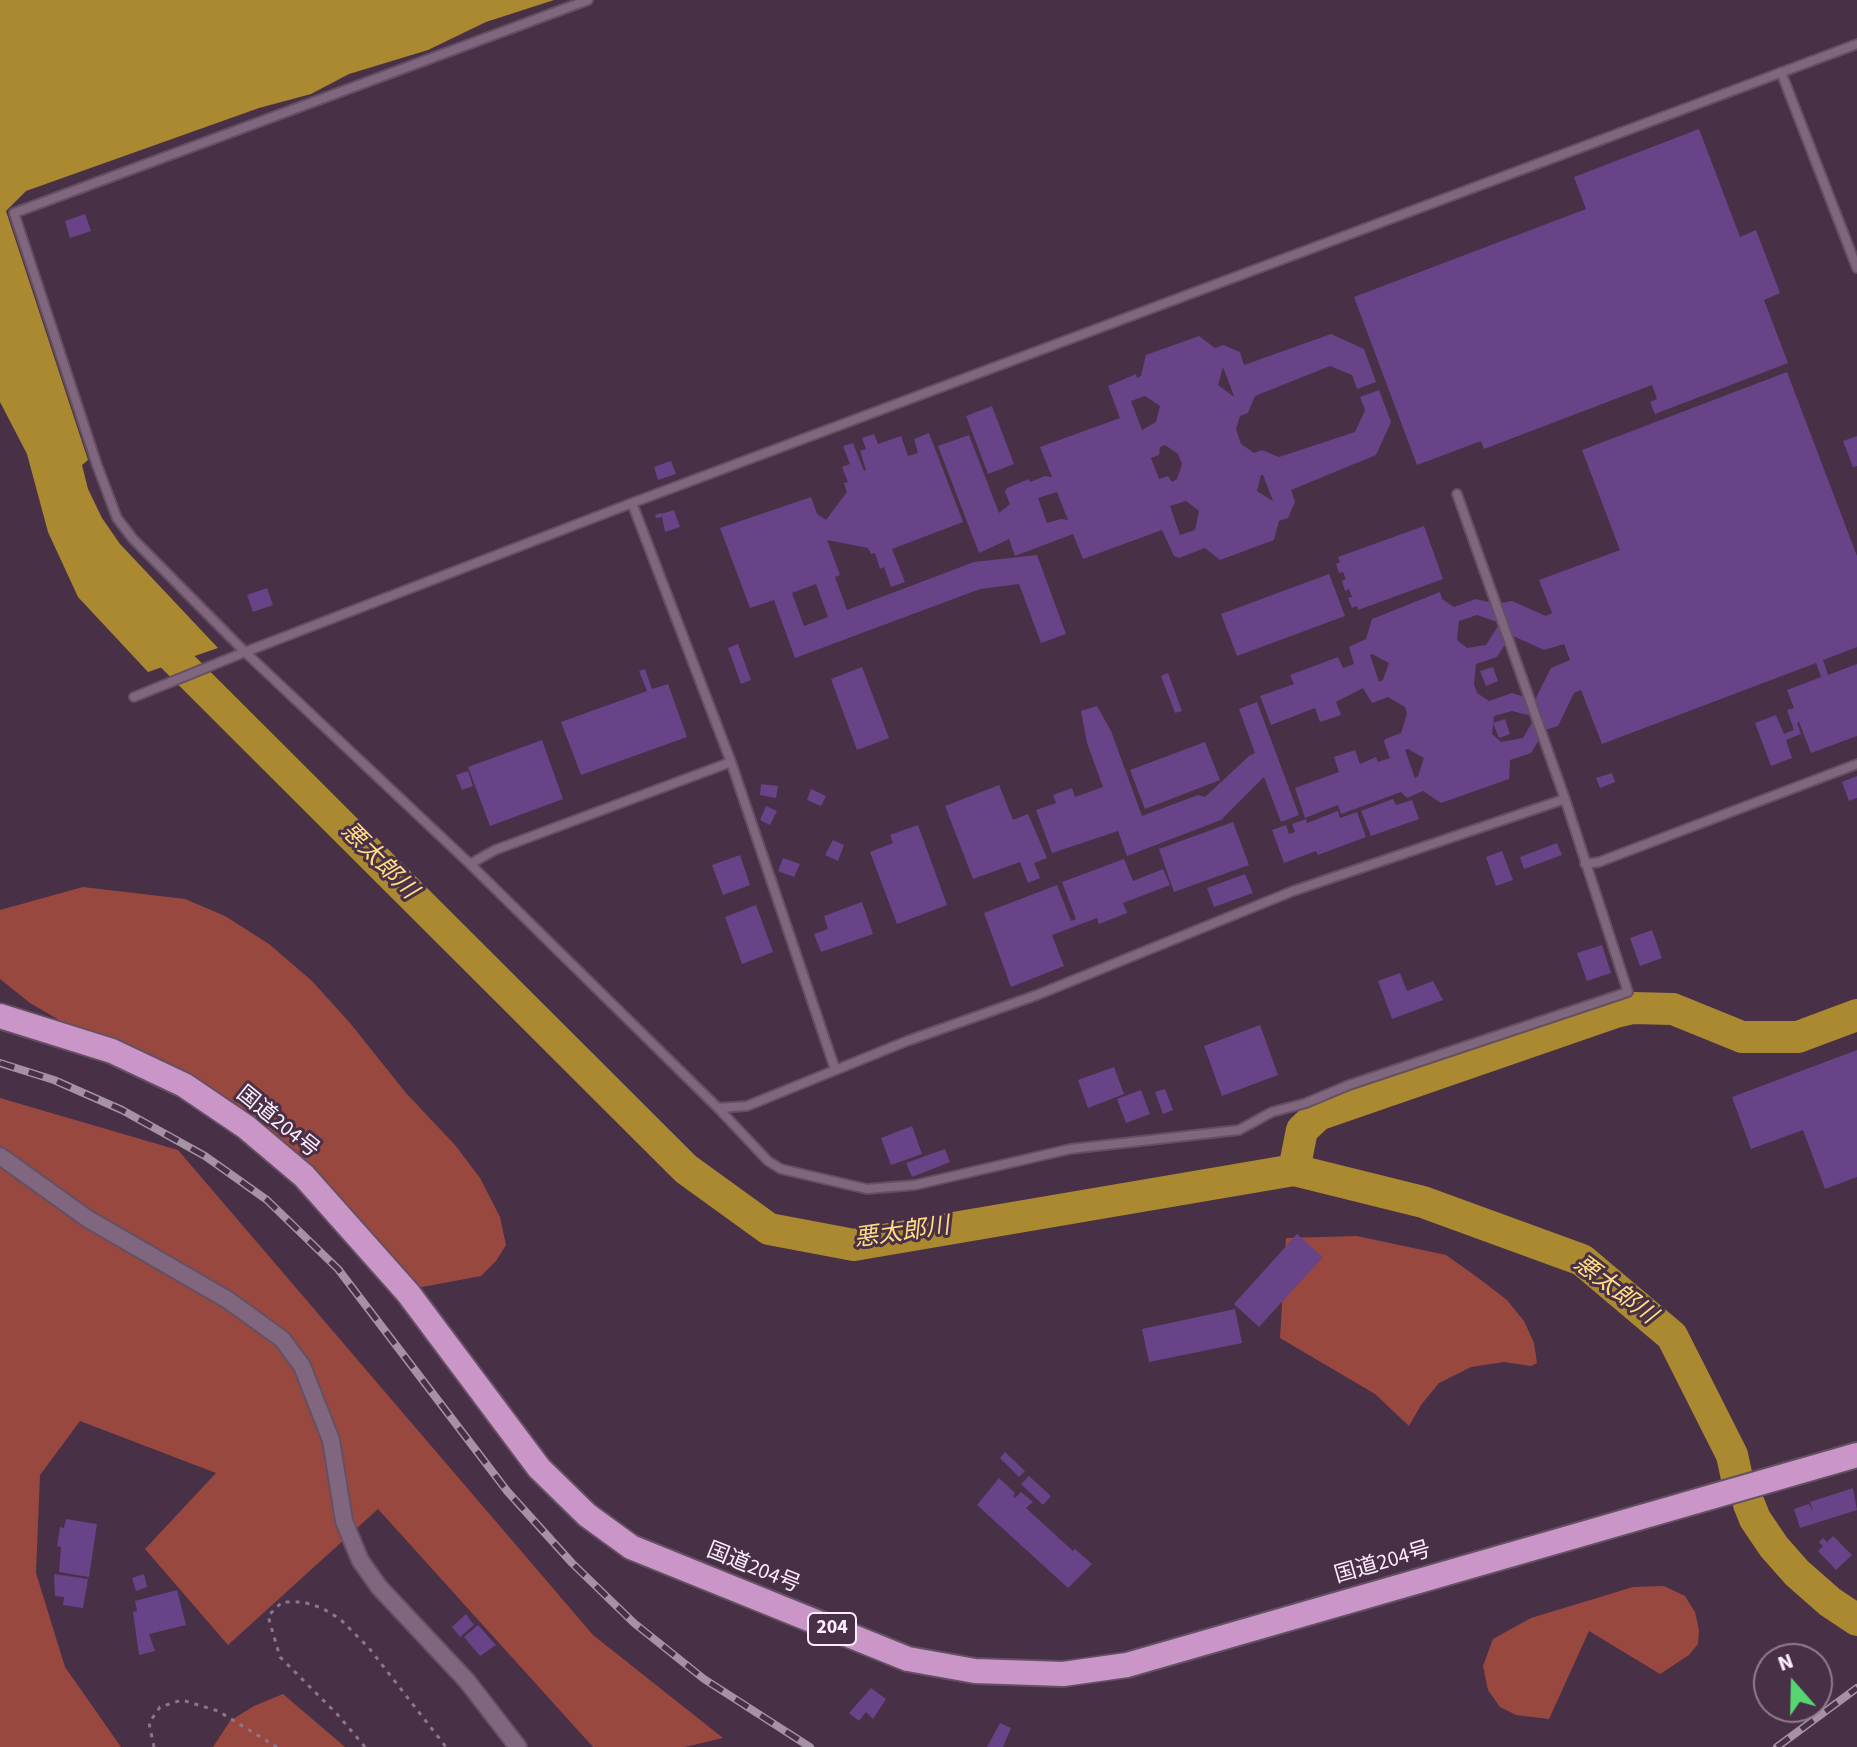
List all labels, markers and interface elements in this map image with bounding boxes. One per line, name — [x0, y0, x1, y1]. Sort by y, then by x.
water label: 悪太郎川 — [334, 818, 422, 906]
street label: 国道204号 — [230, 1082, 324, 1164]
water label: 悪太郎川 — [852, 1213, 952, 1255]
water label: 悪太郎川 — [1567, 1251, 1661, 1331]
street label: 国道204号 — [702, 1538, 804, 1600]
street label: 国道204号 — [1332, 1538, 1434, 1590]
road number: 204 — [808, 1613, 856, 1645]
north arrow — [1753, 1643, 1833, 1723]
text: N — [1773, 1645, 1798, 1680]

